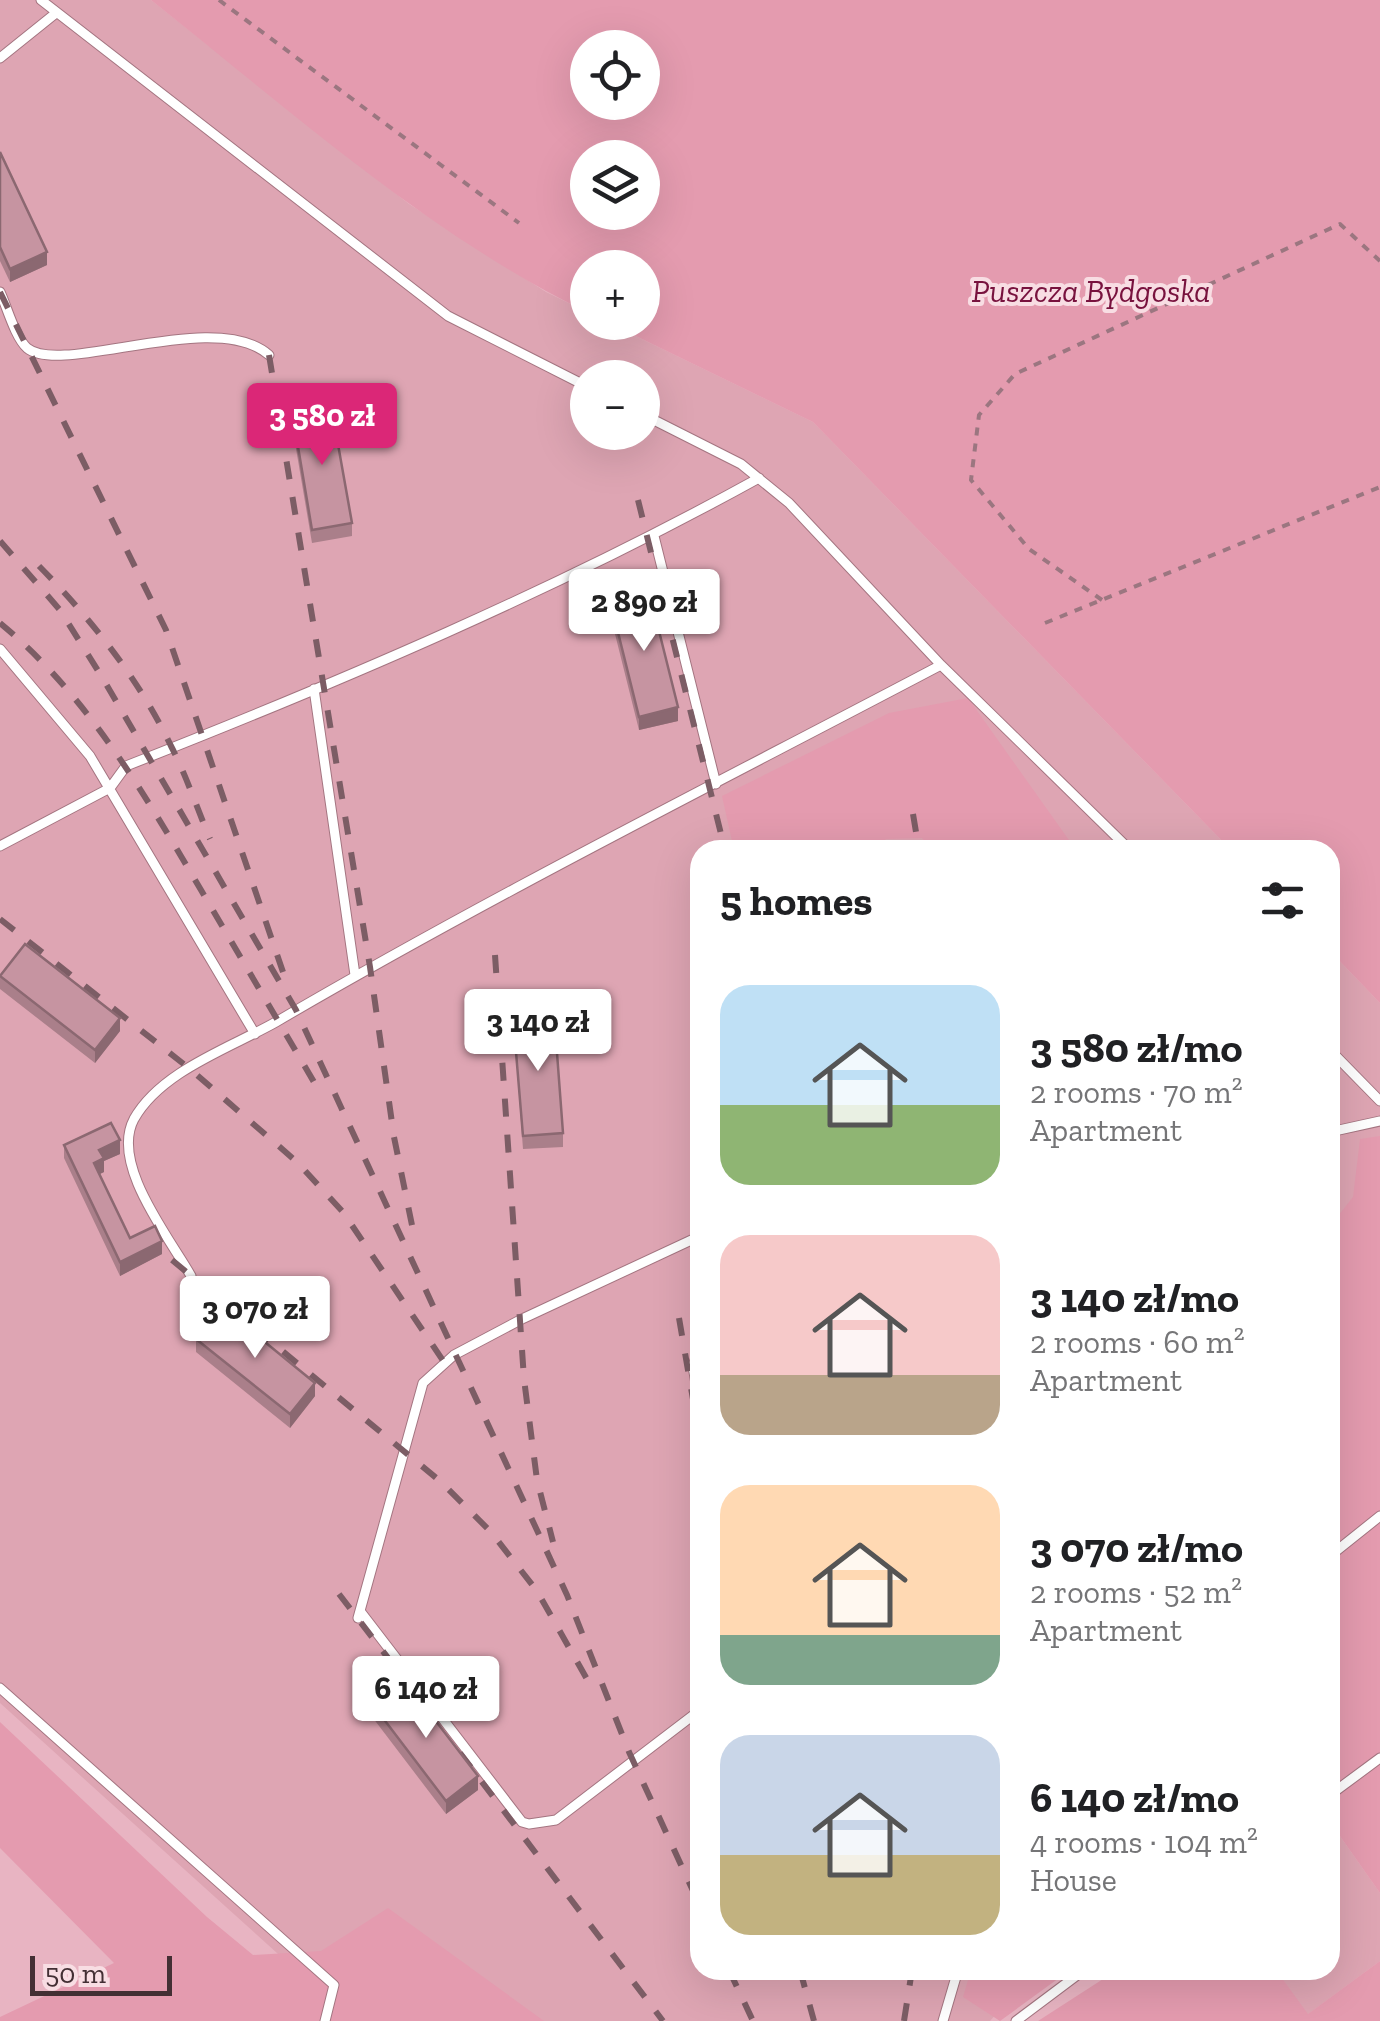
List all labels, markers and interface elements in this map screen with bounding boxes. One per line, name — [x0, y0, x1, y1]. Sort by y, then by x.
map controls — [570, 30, 660, 450]
button: locate — [570, 30, 660, 120]
button: layers — [570, 140, 660, 230]
button: + — [570, 250, 660, 340]
park label: Puszcza Bydgoska — [972, 272, 1210, 310]
button: − — [570, 360, 660, 450]
pin: 3 580 zł — [219, 383, 425, 468]
text: 3 580 zł — [269, 396, 375, 434]
pin: 2 890 zł — [541, 569, 747, 654]
text: 2 890 zł — [591, 582, 697, 620]
icon: filters — [1255, 873, 1310, 928]
text: 5 homes — [720, 875, 873, 926]
pin: 3 140 zł — [435, 989, 641, 1074]
text: 3 140 zł — [486, 1002, 590, 1040]
text: 3 580 zł/mo — [1030, 1022, 1243, 1073]
icon: home — [800, 1025, 920, 1145]
text: 2 rooms · 70 m² — [1030, 1073, 1243, 1111]
text: Apartment — [1030, 1111, 1182, 1149]
text: 3 140 zł/mo — [1030, 1272, 1239, 1323]
icon: home — [800, 1275, 920, 1395]
pin: 3 070 zł — [152, 1276, 358, 1361]
text: 3 070 zł — [202, 1289, 308, 1327]
text: 2 rooms · 60 m² — [1030, 1323, 1245, 1361]
text: Apartment — [1030, 1361, 1182, 1399]
text: 3 070 zł/mo — [1030, 1522, 1243, 1573]
icon: home — [800, 1525, 920, 1645]
text: 2 rooms · 52 m² — [1030, 1573, 1242, 1611]
text: Apartment — [1030, 1611, 1182, 1649]
pin: 6 140 zł — [323, 1656, 529, 1741]
text: 6 140 zł — [374, 1669, 478, 1707]
text: 6 140 zł/mo — [1030, 1772, 1239, 1823]
icon: home — [800, 1775, 920, 1895]
text: 4 rooms · 104 m² — [1030, 1823, 1258, 1861]
text: House — [1030, 1861, 1117, 1899]
scale bar — [30, 1951, 172, 1996]
text: 50 m — [45, 1957, 106, 1990]

